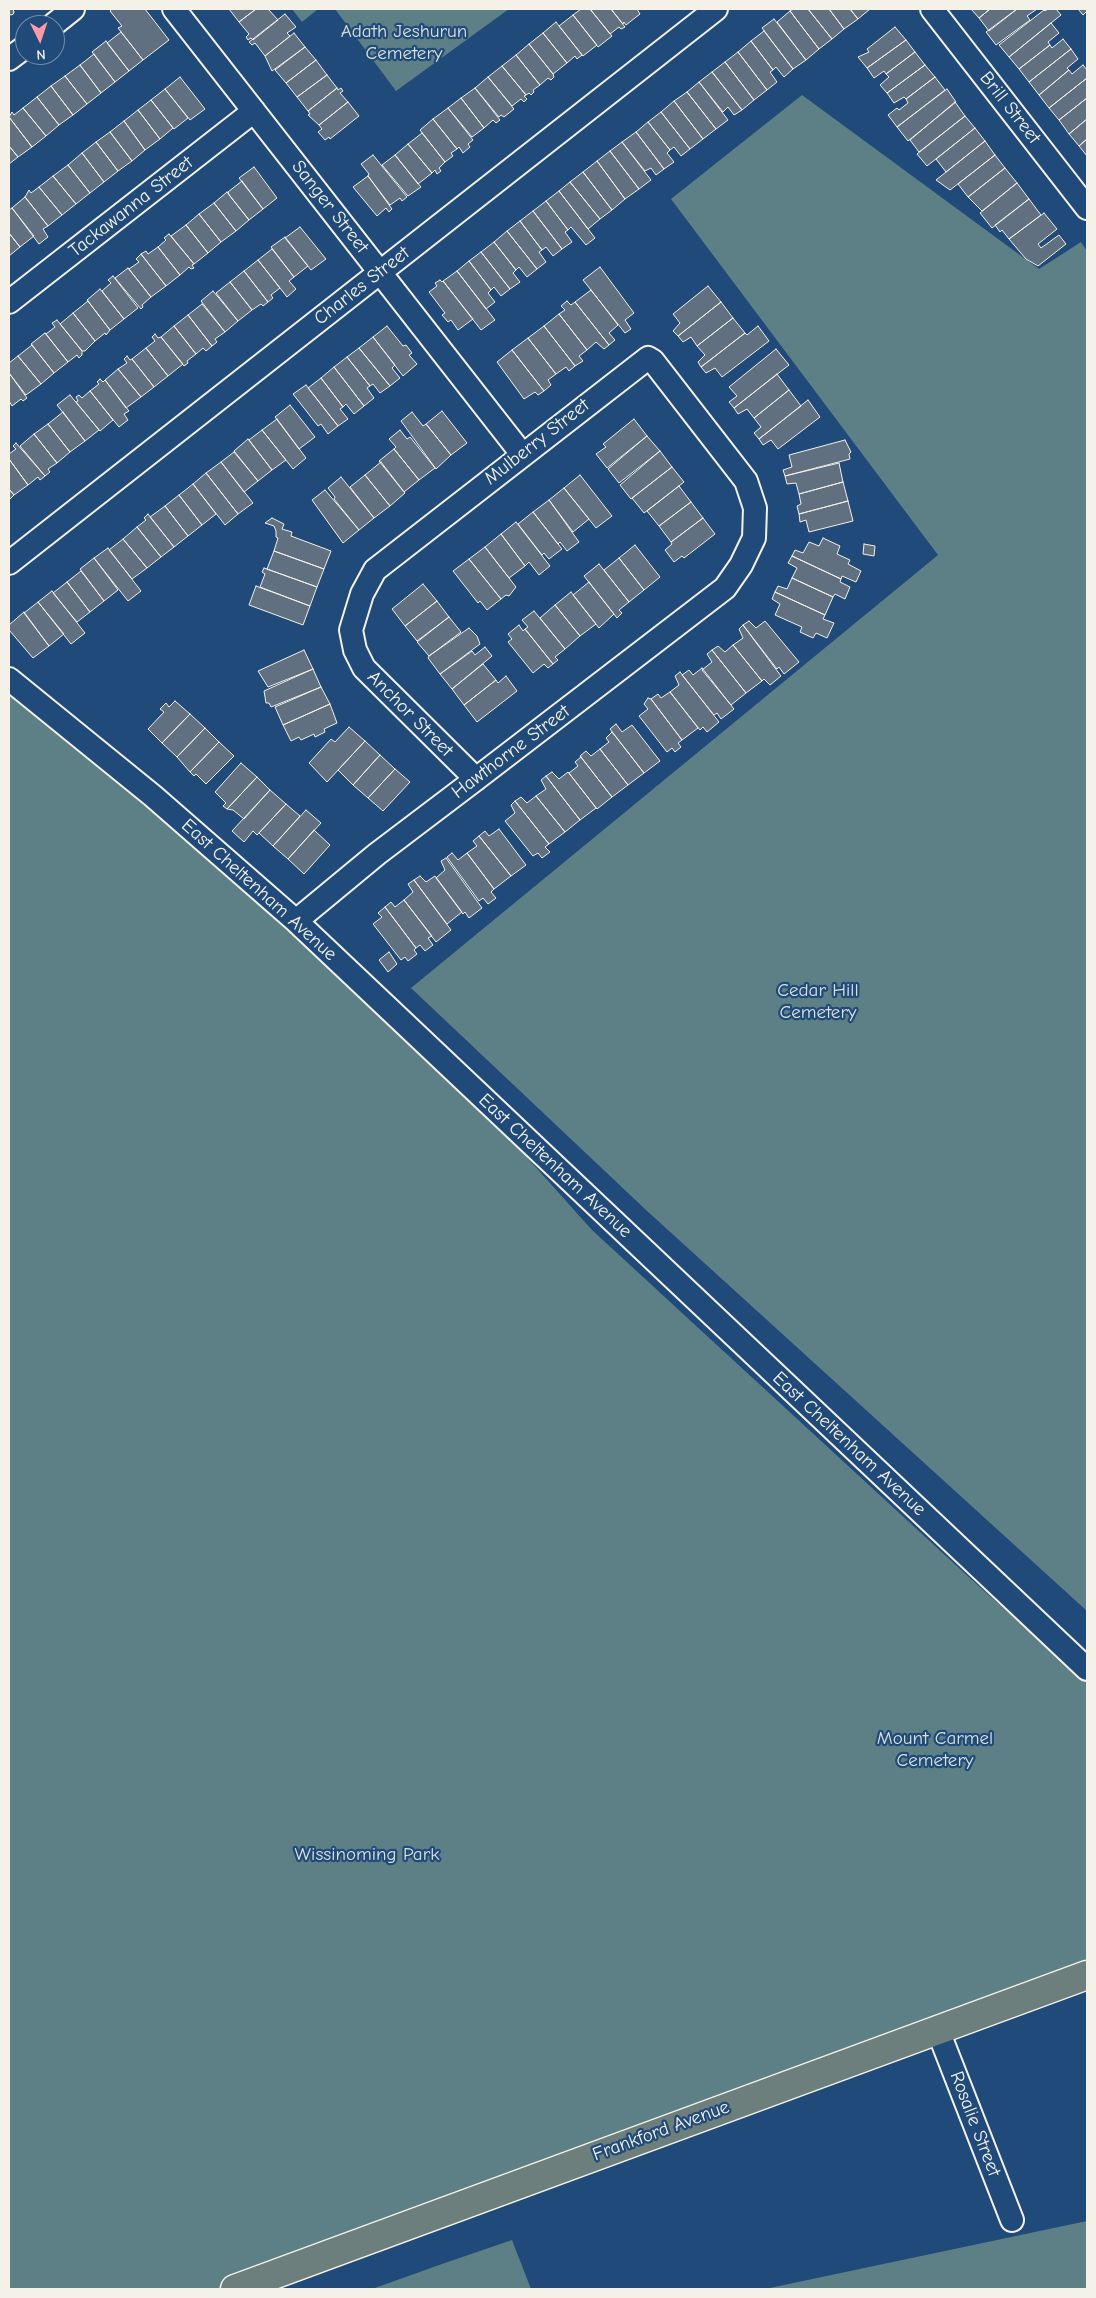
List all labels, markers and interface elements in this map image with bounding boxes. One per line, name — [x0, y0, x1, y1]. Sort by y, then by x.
north arrow — [15, 15, 65, 65]
park label: Adath Jeshurun Cemetery — [341, 21, 467, 65]
text: N — [36, 46, 46, 63]
street label: Brill Street — [975, 67, 1045, 149]
street label: Tackawanna Street — [64, 151, 198, 263]
street label: Sanger Street — [287, 156, 373, 258]
street label: Charles Street — [310, 242, 414, 330]
street label: Mulberry Street — [480, 394, 594, 490]
street label: Anchor Street — [362, 666, 458, 762]
street label: Hawthorne Street — [447, 700, 575, 804]
street label: East Cheltenham Avenue — [177, 814, 341, 966]
park label: Cedar Hill Cemetery — [777, 980, 859, 1024]
street label: East Cheltenham Avenue — [474, 1089, 636, 1243]
street label: East Cheltenham Avenue — [768, 1367, 930, 1521]
park label: Mount Carmel Cemetery — [877, 1728, 993, 1772]
park label: Wissinoming Park — [295, 1844, 439, 1866]
street label: Rosalie Street — [945, 2068, 1005, 2180]
street label: Frankford Avenue — [589, 2096, 733, 2166]

